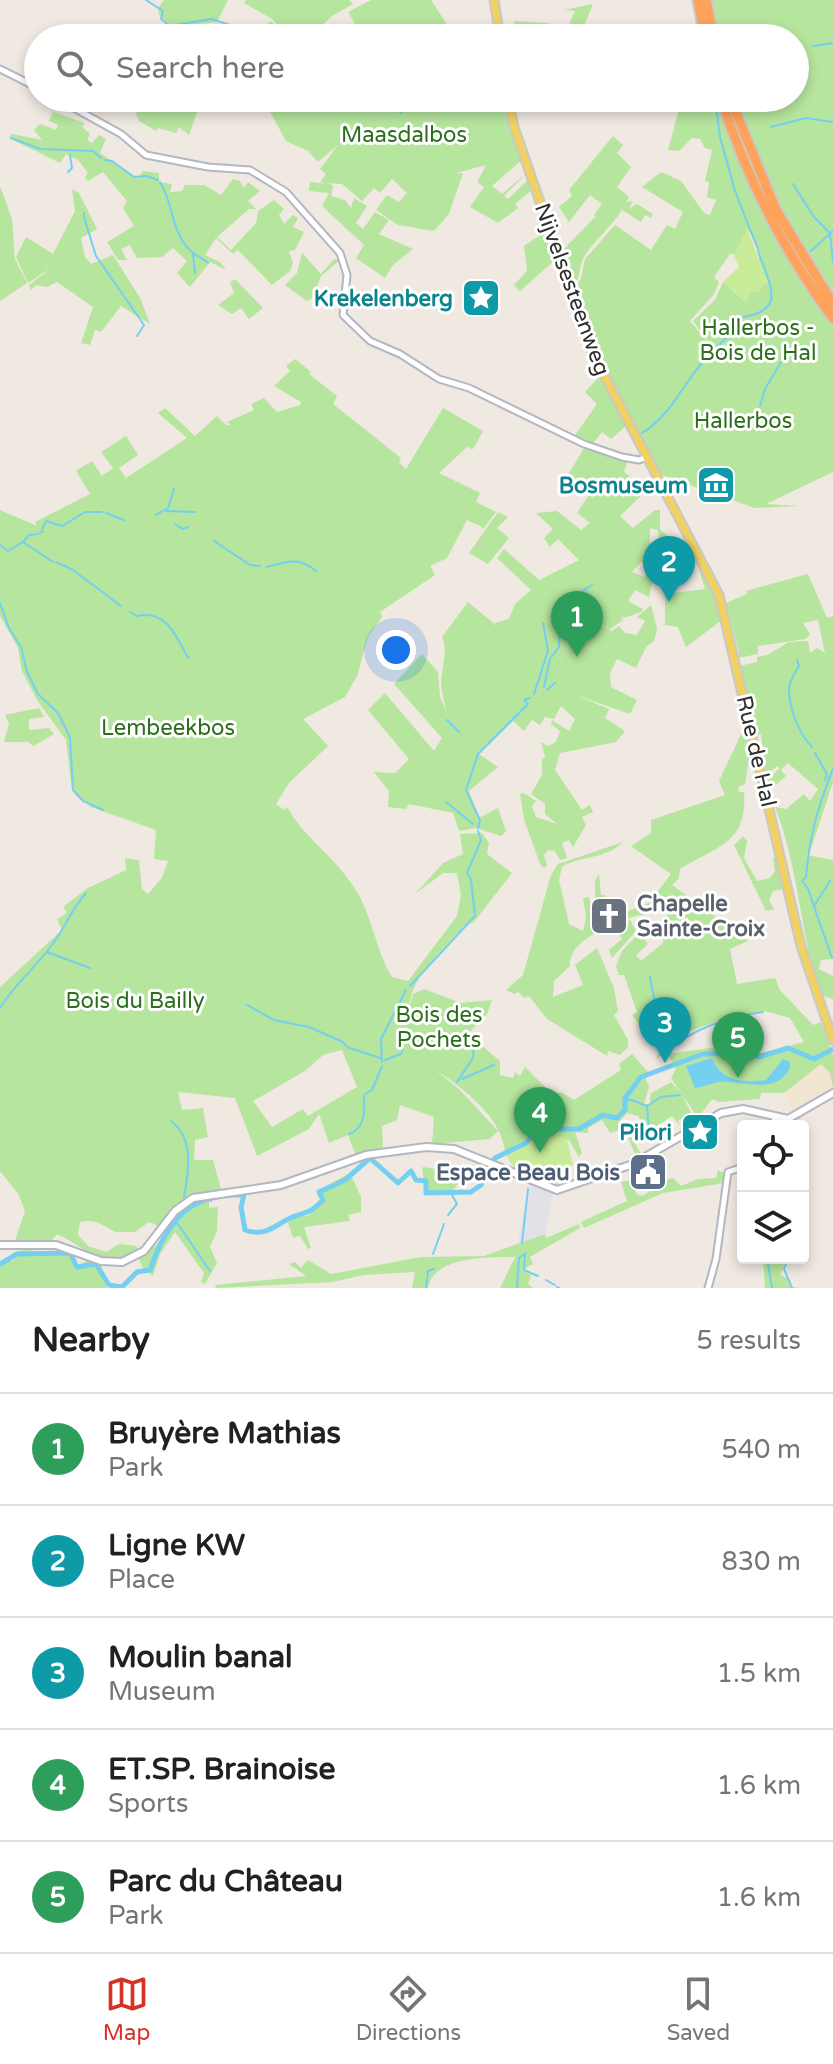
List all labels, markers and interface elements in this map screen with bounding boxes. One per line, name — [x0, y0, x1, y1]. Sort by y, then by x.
search box — [24, 24, 809, 112]
icon: search — [52, 46, 96, 90]
text: Search here — [116, 50, 285, 87]
park label: Maasdalbos — [341, 122, 467, 148]
street label: Nijvelsesteenweg — [529, 200, 615, 379]
place icon: Krekelenberg — [460, 277, 502, 319]
place label: Krekelenberg — [314, 286, 453, 312]
park label: Hallerbos - Bois de Hal — [700, 315, 816, 366]
park label: Hallerbos — [694, 408, 792, 434]
museum icon: Bosmuseum — [695, 464, 737, 506]
place label: Bosmuseum — [559, 473, 688, 499]
pin: 2 — [643, 536, 695, 602]
pin: 1 — [551, 591, 603, 657]
your location — [376, 630, 416, 670]
street label: Rue de Hal — [731, 693, 781, 810]
park label: Lembeekbos — [101, 715, 235, 741]
place label: Chapelle Sainte-Croix — [637, 891, 765, 942]
church icon: Chapelle Sainte-Croix — [588, 895, 630, 937]
park label: Bois du Bailly — [65, 988, 205, 1014]
pin: 3 — [639, 997, 691, 1063]
park label: Bois des Pochets — [395, 1002, 483, 1053]
pin: 5 — [712, 1012, 764, 1078]
pin: 4 — [514, 1087, 566, 1153]
place icon: Pilori — [679, 1111, 721, 1153]
place label: Pilori — [619, 1120, 672, 1146]
map controls — [737, 1120, 809, 1264]
button: locate — [737, 1120, 809, 1192]
public building icon: Espace Beau Bois — [627, 1151, 669, 1193]
place label: Espace Beau Bois — [436, 1160, 620, 1186]
button: layers — [737, 1192, 809, 1264]
text: Nearby — [32, 1320, 150, 1361]
text: 5 results — [696, 1325, 801, 1356]
text: Bruyère Mathias — [108, 1415, 341, 1452]
text: 1 — [50, 1434, 66, 1465]
text: 540 m — [721, 1434, 801, 1465]
text: Park — [108, 1452, 164, 1483]
text: Ligne KW — [108, 1527, 245, 1564]
text: 2 — [50, 1546, 66, 1577]
text: 830 m — [721, 1546, 801, 1577]
text: Place — [108, 1564, 175, 1595]
text: Moulin banal — [108, 1639, 292, 1676]
text: 3 — [50, 1658, 66, 1689]
text: 1.5 km — [717, 1658, 801, 1689]
text: Museum — [108, 1676, 216, 1707]
text: ET.SP. Brainoise — [108, 1751, 335, 1788]
text: 4 — [50, 1770, 66, 1801]
text: 1.6 km — [717, 1770, 801, 1801]
text: Sports — [108, 1788, 188, 1819]
text: Parc du Château — [108, 1863, 343, 1900]
text: 5 — [50, 1882, 66, 1913]
text: 1.6 km — [717, 1882, 801, 1913]
text: Park — [108, 1900, 164, 1931]
tab: Map — [103, 1972, 150, 2046]
tab: Directions — [356, 1972, 461, 2046]
tab: Saved — [667, 1972, 730, 2046]

